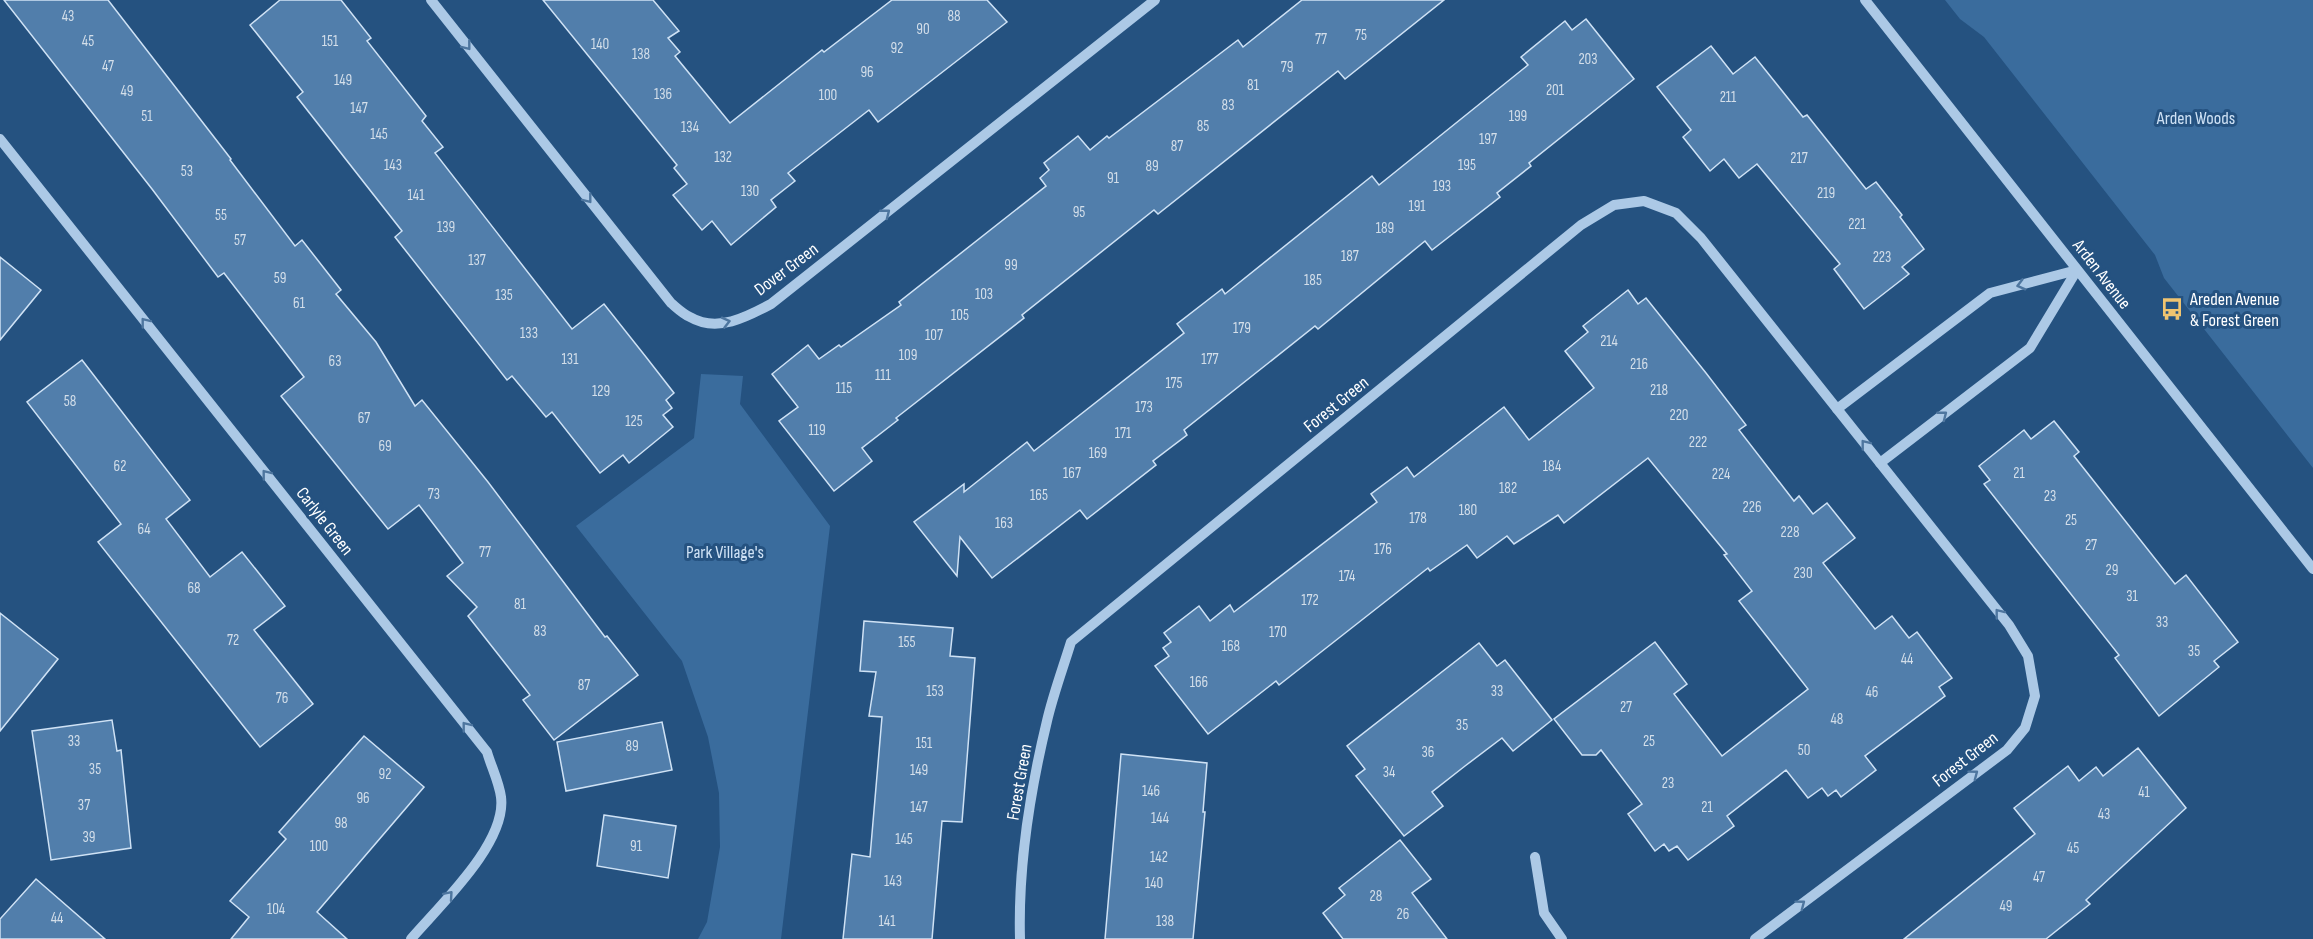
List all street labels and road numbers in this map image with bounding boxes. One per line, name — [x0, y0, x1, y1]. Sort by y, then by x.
street label: Arden Avenue — [2067, 235, 2135, 313]
street label: Dover Green — [750, 239, 822, 300]
street label: Forest Green — [1300, 372, 1373, 437]
street label: Carlyle Green — [292, 483, 358, 559]
street label: Forest Green — [1928, 727, 2002, 791]
street label: Forest Green — [1002, 742, 1037, 822]

